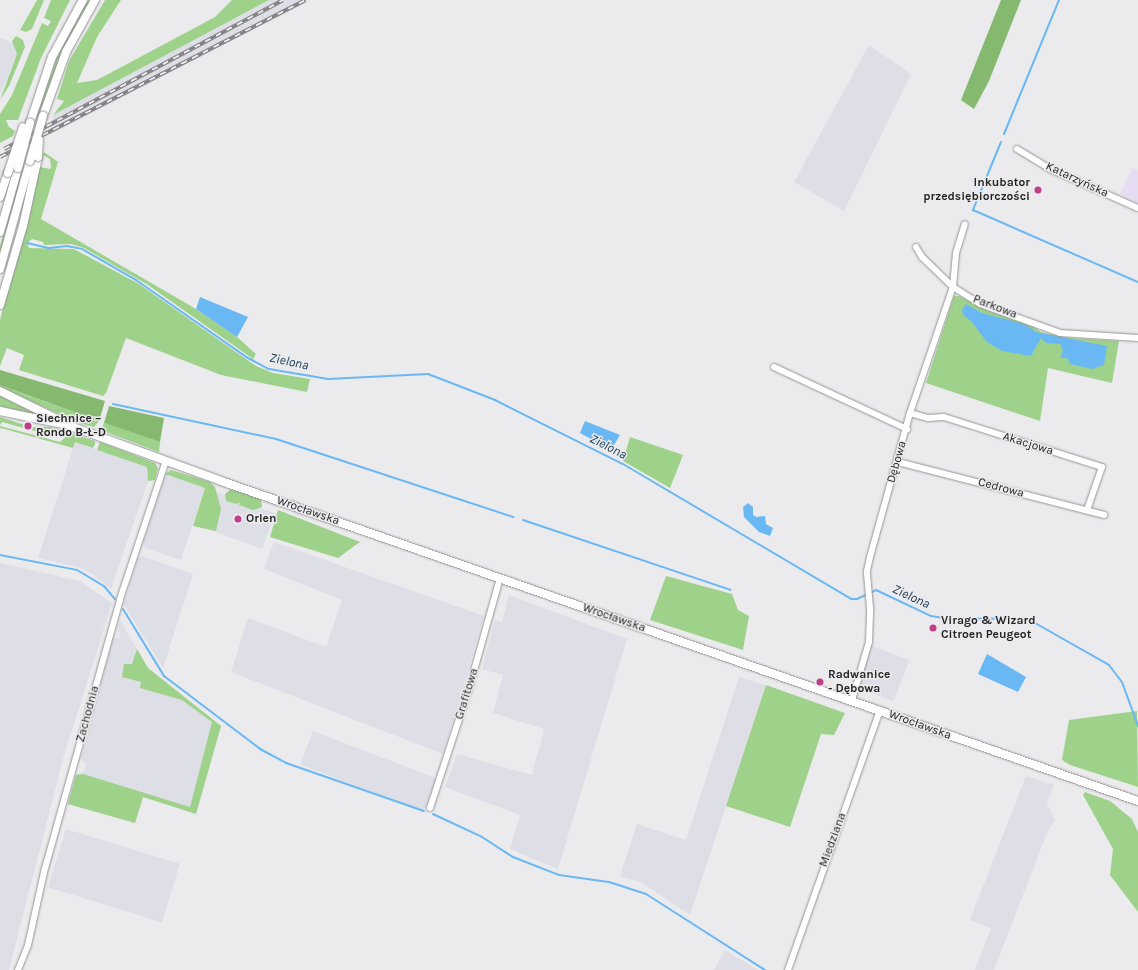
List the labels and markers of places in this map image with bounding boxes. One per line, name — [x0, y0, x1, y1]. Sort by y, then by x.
place label: Inkubator przedsiębiorczości — [923, 176, 1030, 204]
marker: Inkubator przedsiębiorczości — [1033, 185, 1043, 195]
place label: Siechnice – Rondo B-Ł-D — [36, 412, 106, 440]
marker: Siechnice – Rondo B-Ł-D — [23, 421, 33, 431]
place label: Orlen — [246, 512, 276, 526]
marker: Orlen — [233, 514, 243, 524]
place label: Virago & Wizard Citroen Peugeot — [941, 614, 1036, 642]
marker: Virago & Wizard Citroen Peugeot — [928, 623, 938, 633]
place label: Radwanice - Dębowa — [828, 668, 890, 696]
marker: Radwanice - Dębowa — [815, 677, 825, 687]

